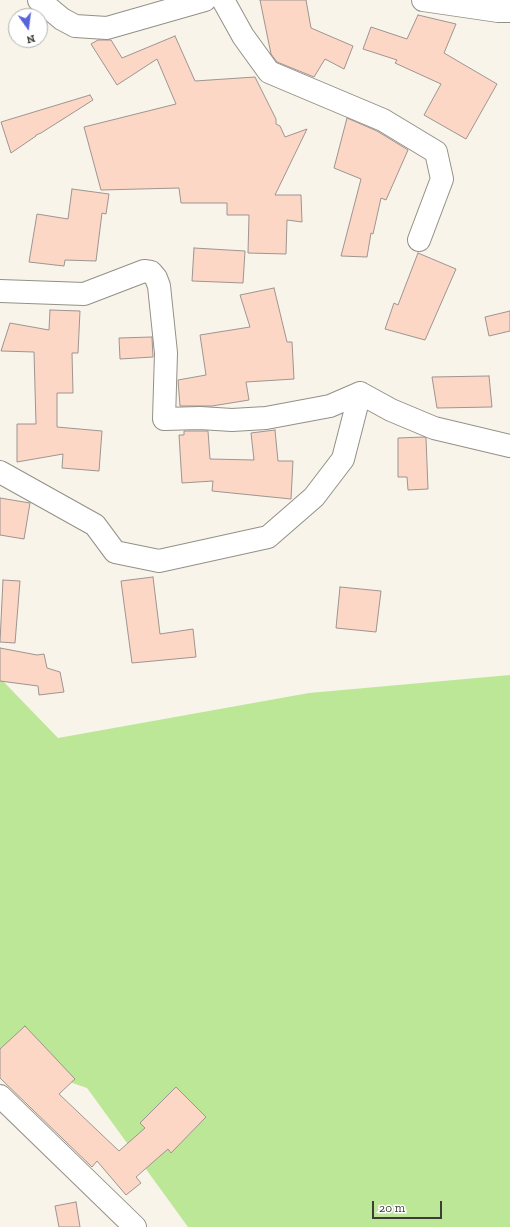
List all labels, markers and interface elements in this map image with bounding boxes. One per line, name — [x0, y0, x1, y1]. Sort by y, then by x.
north arrow — [8, 8, 48, 48]
text: N — [25, 32, 36, 46]
scale bar — [374, 1193, 444, 1219]
text: 20 m — [379, 1201, 405, 1215]

